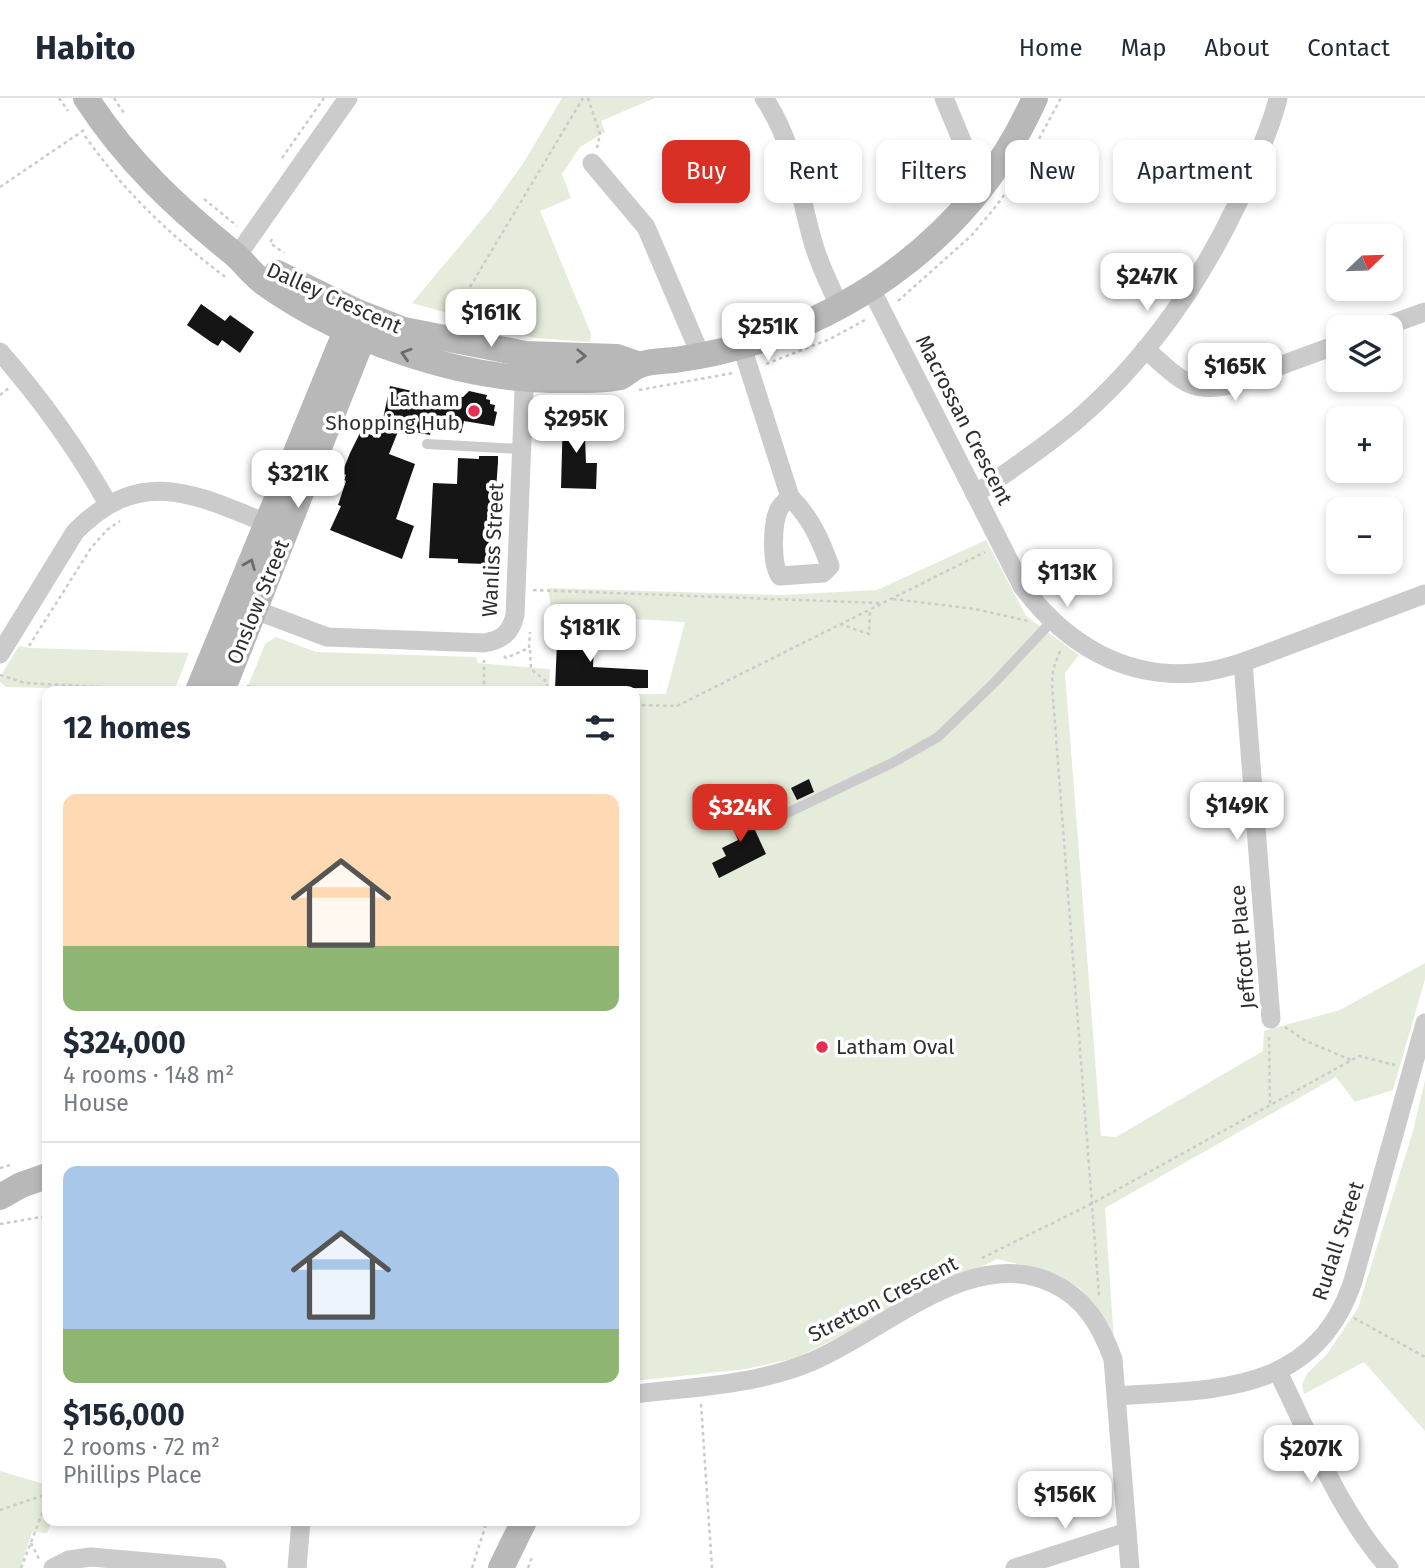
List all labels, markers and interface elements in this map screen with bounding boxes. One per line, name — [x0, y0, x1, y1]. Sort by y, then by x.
text: Habito — [35, 28, 136, 68]
text: Home — [1019, 34, 1083, 62]
text: Map — [1121, 34, 1167, 62]
text: About — [1205, 34, 1269, 62]
text: Contact — [1307, 34, 1390, 62]
chip: Buy — [662, 140, 750, 203]
chip: Rent — [764, 140, 862, 203]
chip: Filters — [876, 140, 991, 203]
chip: New — [1005, 140, 1099, 203]
chip: Apartment — [1113, 140, 1276, 203]
north arrow — [1326, 224, 1404, 301]
map controls — [1326, 224, 1403, 574]
pin: $247K — [1098, 254, 1196, 313]
street label: Dalley Crescent — [262, 257, 406, 340]
text: $247K — [1116, 262, 1178, 290]
pin: $161K — [442, 289, 540, 349]
text: $161K — [461, 298, 521, 326]
pin: $251K — [719, 303, 817, 363]
text: $251K — [738, 312, 798, 340]
button: layers — [1326, 315, 1403, 392]
street label: Macrossan Crescent — [910, 331, 1018, 510]
pin: $165K — [1186, 344, 1284, 403]
one-way arrow — [401, 347, 413, 362]
one-way arrow — [576, 348, 587, 363]
text: $165K — [1204, 352, 1266, 380]
place label: Latham Shopping Hub — [325, 386, 460, 436]
pin: $295K — [527, 396, 625, 455]
marker: Latham Shopping Hub — [466, 403, 482, 419]
text: $295K — [544, 404, 608, 432]
button: + — [1326, 406, 1403, 483]
pin: $321K — [249, 450, 347, 510]
text: $321K — [268, 459, 328, 487]
street label: Wanliss Street — [476, 482, 510, 618]
button: − — [1326, 497, 1403, 574]
street label: Onslow Street — [221, 535, 295, 668]
pin: $113K — [1018, 550, 1116, 609]
text: $113K — [1037, 558, 1097, 586]
one-way arrow — [242, 559, 256, 571]
pin: $181K — [541, 604, 639, 664]
text: $181K — [560, 613, 620, 641]
icon: filters — [581, 709, 619, 747]
text: 12 homes — [63, 710, 191, 746]
pin: $149K — [1188, 782, 1286, 842]
pin: $324K — [691, 784, 789, 844]
text: $149K — [1206, 791, 1268, 819]
text: $324K — [708, 793, 772, 821]
icon: home — [278, 840, 404, 966]
street label: Jeffcott Place — [1225, 884, 1261, 1010]
text: $324,000 — [63, 1025, 186, 1061]
place label: Latham Oval — [836, 1034, 954, 1060]
marker: Latham Oval — [814, 1039, 830, 1055]
text: 4 rooms · 148 m² — [63, 1061, 234, 1089]
text: House — [63, 1089, 129, 1117]
street label: Rudall Street — [1307, 1178, 1370, 1304]
icon: home — [278, 1212, 404, 1338]
street label: Stretton Crescent — [804, 1250, 962, 1348]
text: $156,000 — [63, 1397, 185, 1433]
pin: $207K — [1262, 1426, 1360, 1485]
text: 2 rooms · 72 m² — [63, 1433, 220, 1461]
text: $207K — [1280, 1434, 1342, 1462]
text: Phillips Place — [63, 1461, 202, 1489]
pin: $156K — [1016, 1472, 1114, 1531]
text: $156K — [1034, 1480, 1096, 1508]

